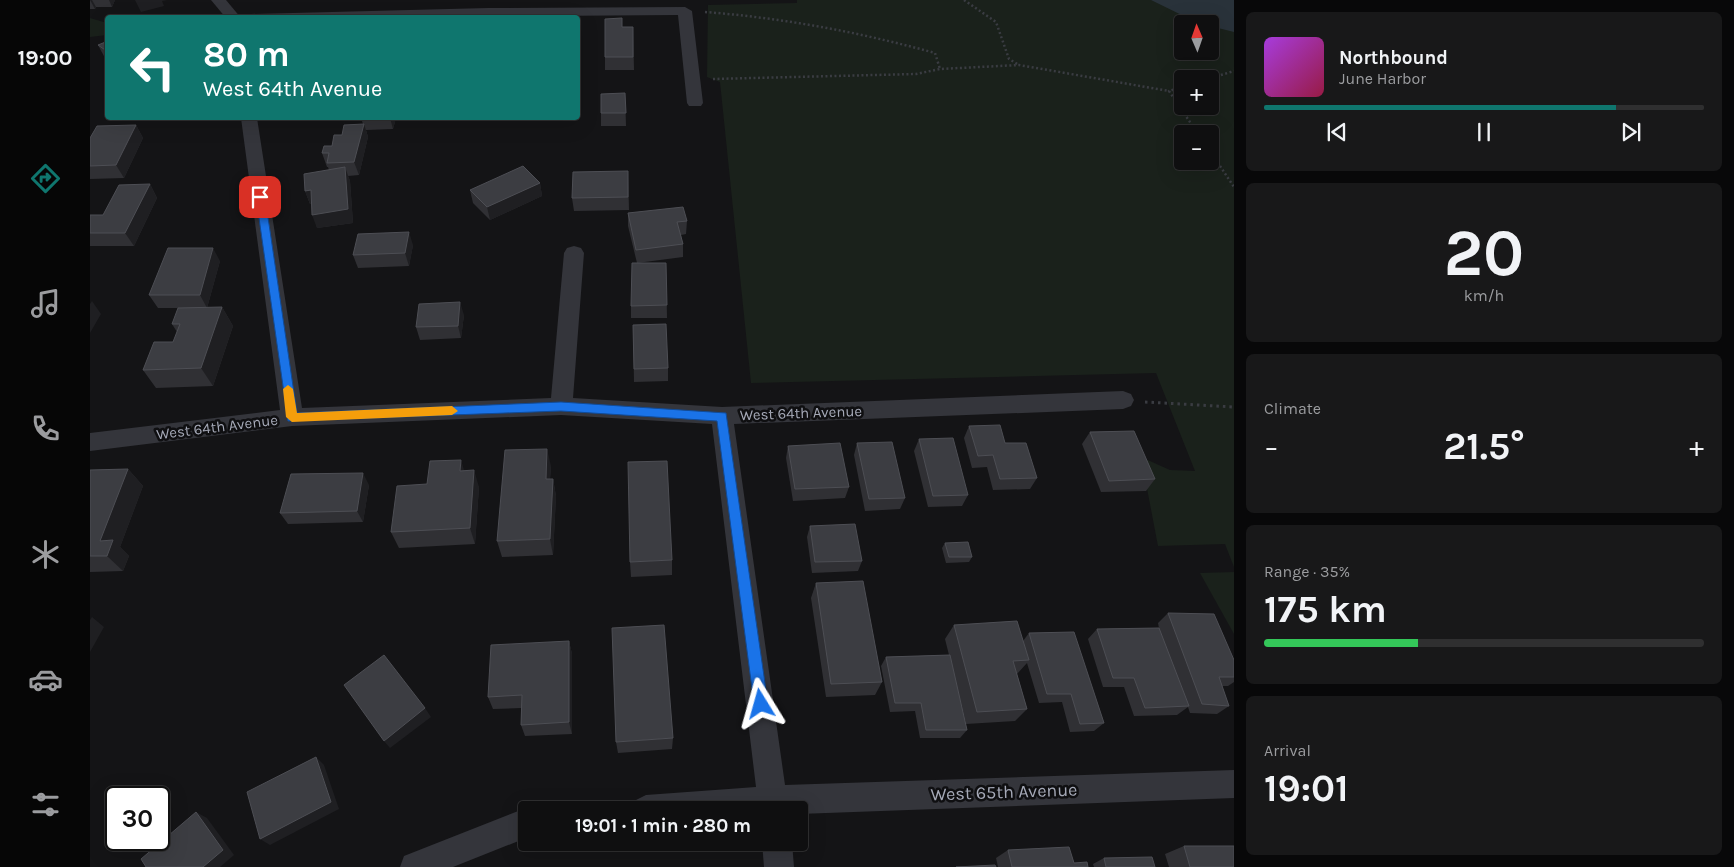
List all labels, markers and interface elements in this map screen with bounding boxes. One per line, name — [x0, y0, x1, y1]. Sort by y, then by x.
north arrow — [1174, 15, 1219, 60]
map controls — [1174, 15, 1219, 170]
text: 80 m — [203, 34, 290, 75]
icon: left — [120, 35, 185, 100]
text: 19:00 — [17, 45, 73, 71]
text: Northbound — [1339, 47, 1448, 69]
text: June Harbor — [1339, 69, 1426, 88]
button: + — [1174, 70, 1219, 115]
text: West 64th Avenue — [203, 76, 382, 102]
icon: previous — [1323, 118, 1351, 146]
icon: pause — [1470, 118, 1498, 146]
icon: next — [1617, 118, 1645, 146]
button: − — [1174, 125, 1219, 170]
icon: directions — [28, 161, 63, 196]
pin — [239, 176, 281, 218]
icon: arrive — [246, 183, 274, 211]
text: 20 — [1444, 215, 1524, 291]
icon: music — [28, 286, 63, 321]
text: km/h — [1464, 286, 1504, 305]
text: Climate — [1264, 399, 1321, 418]
street label: West 64th Avenue — [740, 402, 862, 424]
icon: phone — [28, 411, 63, 446]
street label: West 64th Avenue — [155, 411, 279, 443]
text: 21.5° — [1443, 424, 1525, 469]
text: − — [1264, 430, 1279, 463]
text: + — [1689, 430, 1704, 463]
icon: climate — [28, 537, 63, 572]
text: Range · 35% — [1264, 562, 1350, 581]
text: 175 km — [1264, 587, 1387, 632]
icon: car — [28, 662, 63, 697]
position arrow — [734, 677, 786, 729]
text: Arrival — [1264, 741, 1311, 760]
text: 19:01 — [1264, 766, 1349, 811]
street label: West 65th Avenue — [930, 778, 1078, 806]
speed limit sign: 30 — [105, 786, 170, 851]
icon: filters — [28, 787, 63, 822]
text: 19:01 · 1 min · 280 m — [575, 815, 751, 837]

